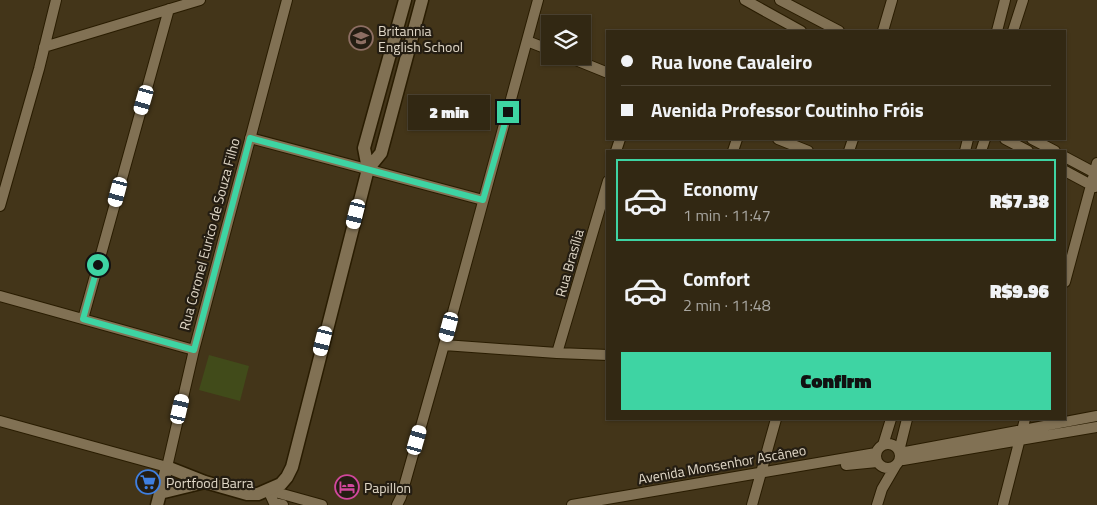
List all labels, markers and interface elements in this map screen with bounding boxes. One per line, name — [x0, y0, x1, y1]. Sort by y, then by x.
map controls — [541, 15, 591, 65]
button: layers — [541, 15, 591, 65]
place label: Britannia English School — [378, 20, 463, 57]
school or university icon: Britannia English School — [348, 25, 374, 51]
text: Rua Ivone Cavaleiro — [651, 47, 812, 76]
car — [132, 84, 155, 116]
callout: 2 min — [408, 94, 490, 130]
text: Avenida Professor Coutinho Fróis — [651, 95, 924, 124]
text: 2 min — [429, 100, 469, 124]
route end — [497, 101, 519, 123]
street label: Rua Coronel Eurico de Souza Filho — [173, 135, 245, 333]
text: Economy — [683, 174, 758, 203]
car — [106, 176, 129, 208]
icon: car — [623, 178, 668, 223]
text: R$7.38 — [990, 186, 1049, 215]
car — [345, 198, 366, 230]
text: 1 min · 11:47 — [683, 203, 771, 227]
street label: Rua Brasília — [549, 227, 589, 299]
route start — [87, 254, 109, 276]
text: Comfort — [683, 264, 750, 293]
icon: car — [623, 268, 668, 313]
text: R$9.96 — [990, 276, 1049, 305]
text: 2 min · 11:48 — [683, 293, 771, 317]
car — [437, 311, 460, 343]
car — [312, 325, 333, 357]
button: Confirm — [621, 352, 1051, 410]
car — [169, 393, 190, 425]
car — [405, 424, 428, 456]
street label: Avenida Monsenhor Ascâneo — [636, 439, 808, 489]
supermarket icon: Portfood Barra — [135, 469, 161, 495]
place label: Portfood Barra — [166, 472, 254, 493]
hotel icon: Papillon — [334, 474, 360, 500]
place label: Papillon — [364, 477, 411, 498]

